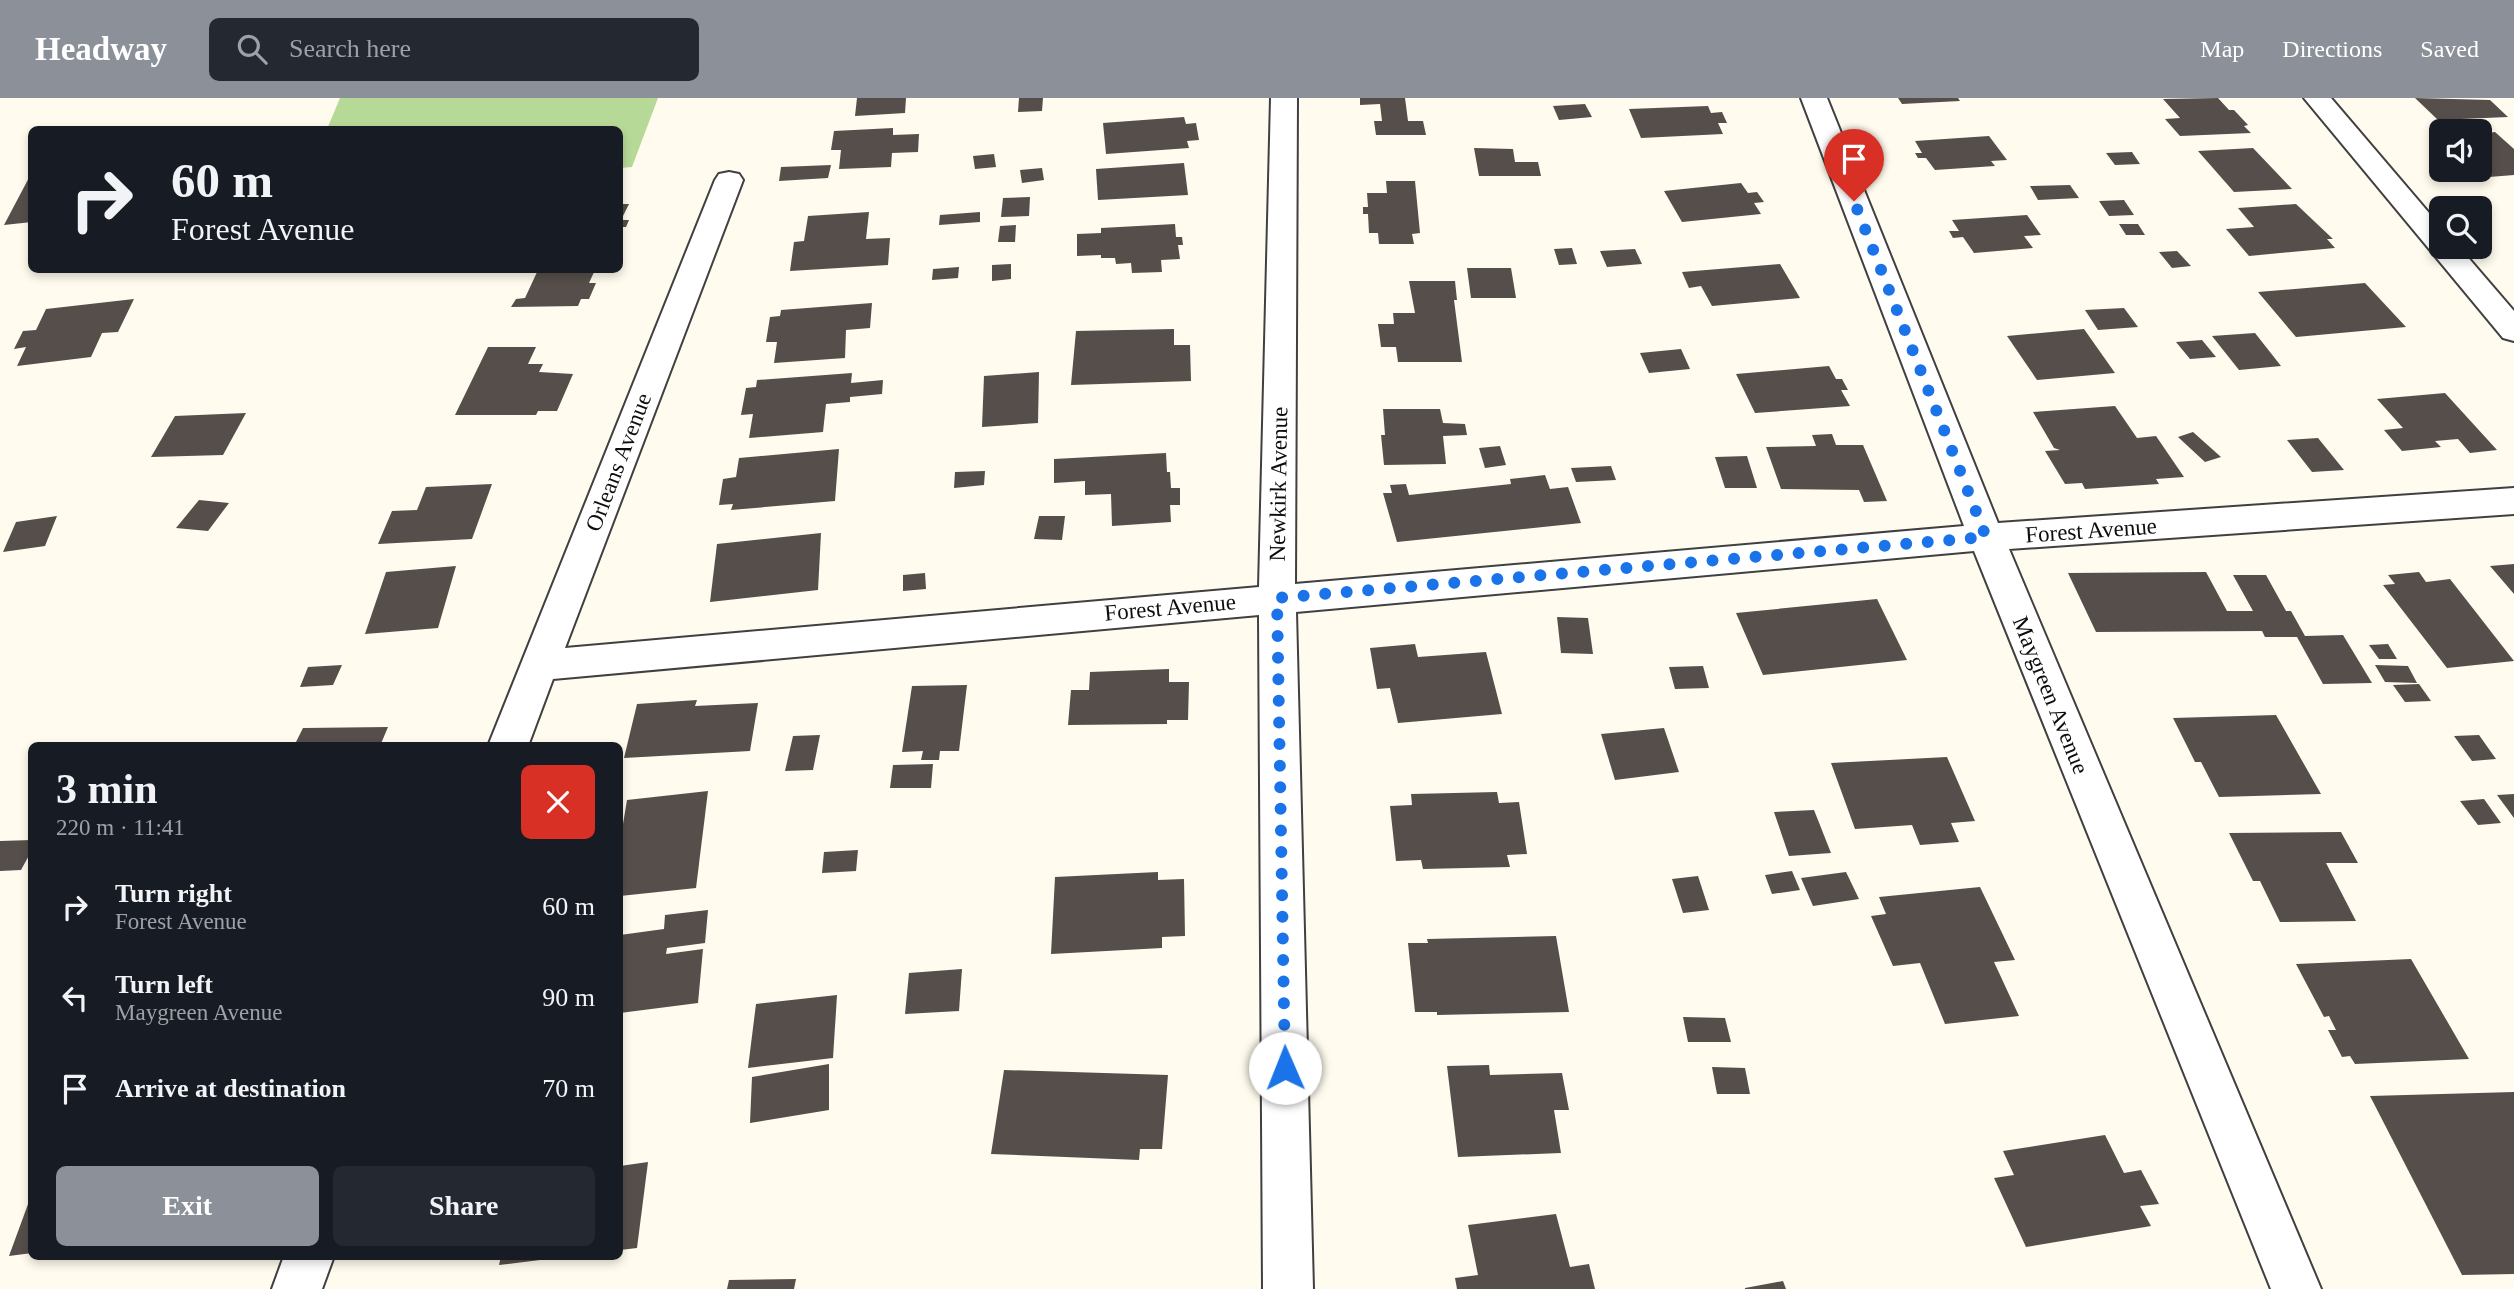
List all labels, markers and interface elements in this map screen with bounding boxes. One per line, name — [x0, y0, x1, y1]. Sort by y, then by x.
search box — [209, 18, 699, 81]
icon: search — [233, 30, 271, 68]
text: Headway — [35, 31, 167, 67]
text: Search here — [289, 34, 411, 63]
text: Map — [2200, 36, 2244, 62]
text: Directions — [2282, 36, 2382, 62]
text: Saved — [2420, 36, 2479, 62]
map controls — [2429, 119, 2492, 259]
button: sound — [2429, 119, 2492, 182]
pin — [1824, 129, 1884, 201]
icon: arrive — [1835, 140, 1873, 178]
text: 60 m — [171, 153, 273, 208]
icon: right — [56, 154, 147, 245]
button: search — [2429, 196, 2492, 259]
text: Forest Avenue — [171, 211, 354, 247]
street label: Orleans Avenue — [581, 390, 656, 535]
street label: Newkirk Avenue — [1265, 406, 1292, 562]
street label: Forest Avenue — [2024, 513, 2158, 548]
street label: Forest Avenue — [1103, 589, 1237, 626]
street label: Maygreen Avenue — [2008, 613, 2094, 778]
button: close — [521, 765, 595, 839]
text: 3 min — [56, 766, 158, 812]
text: 220 m · 11:41 — [56, 815, 185, 840]
text: Turn right — [115, 879, 232, 908]
icon: right — [56, 888, 94, 926]
text: 60 m — [542, 892, 595, 921]
text: Forest Avenue — [115, 909, 247, 934]
text: Turn left — [115, 970, 213, 999]
icon: left — [56, 979, 94, 1017]
text: 90 m — [542, 983, 595, 1012]
text: Maygreen Avenue — [115, 1000, 283, 1025]
position arrow — [1248, 1031, 1322, 1105]
icon: arrive — [56, 1070, 94, 1108]
text: Arrive at destination — [115, 1074, 346, 1103]
text: 70 m — [542, 1074, 595, 1103]
button: Exit — [56, 1166, 319, 1246]
button: Share — [333, 1166, 595, 1246]

